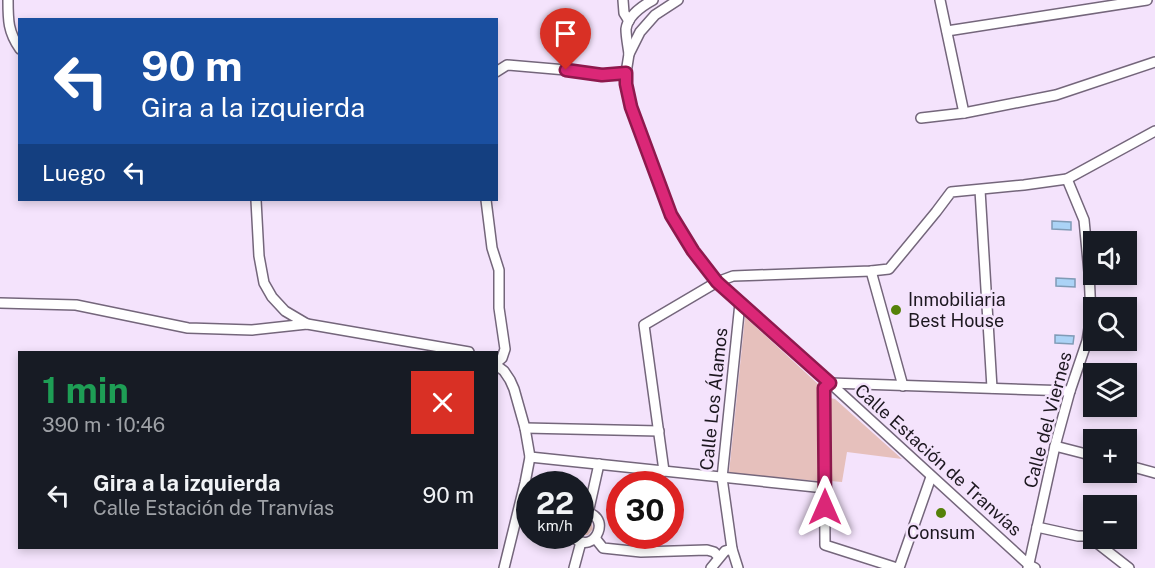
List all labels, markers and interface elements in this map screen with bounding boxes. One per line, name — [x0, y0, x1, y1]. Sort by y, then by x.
pin — [540, 8, 591, 70]
icon: arrive — [549, 17, 582, 50]
text: 90 m — [141, 41, 243, 90]
icon: left — [42, 42, 120, 120]
text: Gira a la izquierda — [141, 91, 365, 123]
icon: left — [118, 156, 151, 189]
text: Luego — [42, 160, 106, 186]
map controls — [1083, 231, 1137, 549]
button: sound — [1083, 231, 1137, 285]
place label: Inmobiliaria Best House — [908, 289, 1006, 331]
button: search — [1083, 297, 1137, 351]
marker: Inmobiliaria Best House — [889, 303, 903, 317]
street label: Calle Los Álamos — [695, 326, 731, 471]
street label: Calle del Viernes — [1019, 349, 1076, 490]
button: layers — [1083, 363, 1137, 417]
text: 1 min — [42, 369, 129, 411]
button: close — [411, 371, 474, 434]
street label: Calle Estación de Tranvías — [851, 379, 1026, 540]
text: 390 m · 10:46 — [42, 413, 165, 437]
button: + — [1083, 429, 1137, 483]
text: Gira a la izquierda — [93, 470, 280, 496]
speed limit sign: 30 — [606, 471, 684, 549]
position arrow — [793, 475, 857, 539]
icon: left — [42, 479, 75, 512]
text: 90 m — [423, 482, 474, 508]
text: 22 — [536, 485, 574, 521]
button: − — [1083, 495, 1137, 549]
text: Calle Estación de Tranvías — [93, 496, 334, 520]
marker: Consum — [934, 506, 948, 520]
text: km/h — [537, 517, 573, 534]
place label: Consum — [907, 522, 975, 543]

